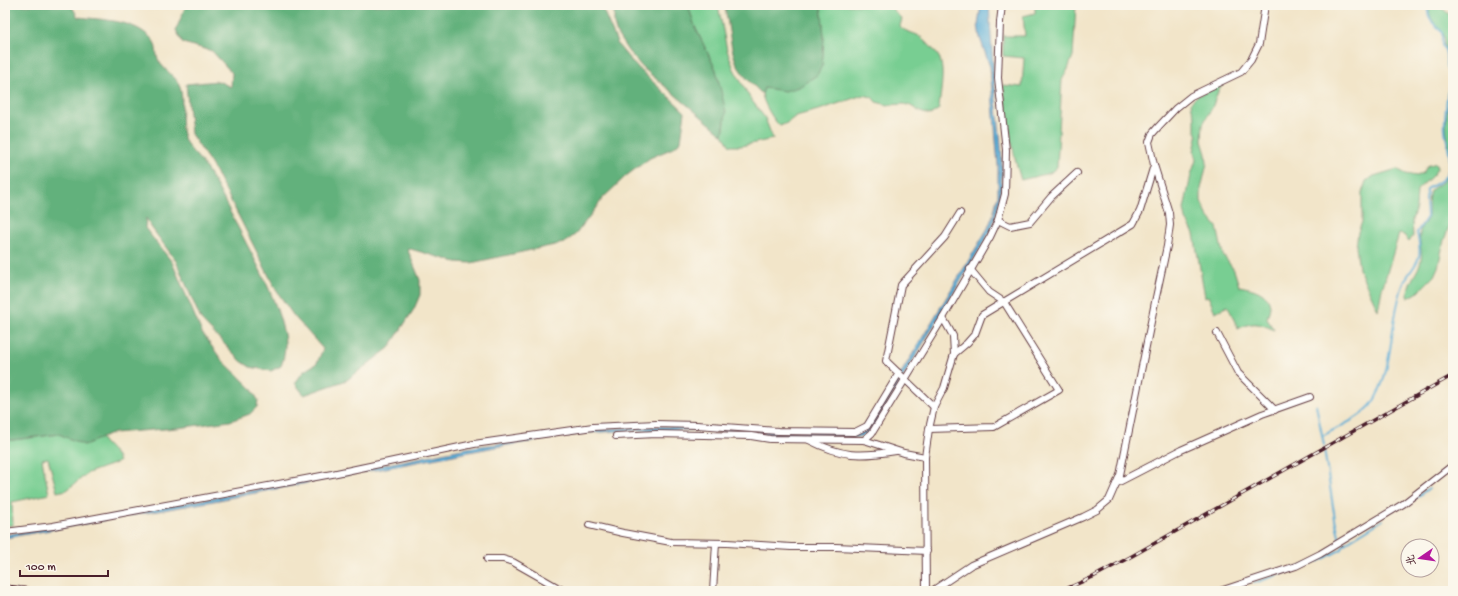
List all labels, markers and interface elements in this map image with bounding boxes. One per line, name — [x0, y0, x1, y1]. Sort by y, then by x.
north arrow — [1400, 538, 1440, 578]
scale bar — [20, 552, 108, 578]
text: 北 — [1405, 553, 1419, 567]
text: 100 m — [25, 561, 56, 575]

